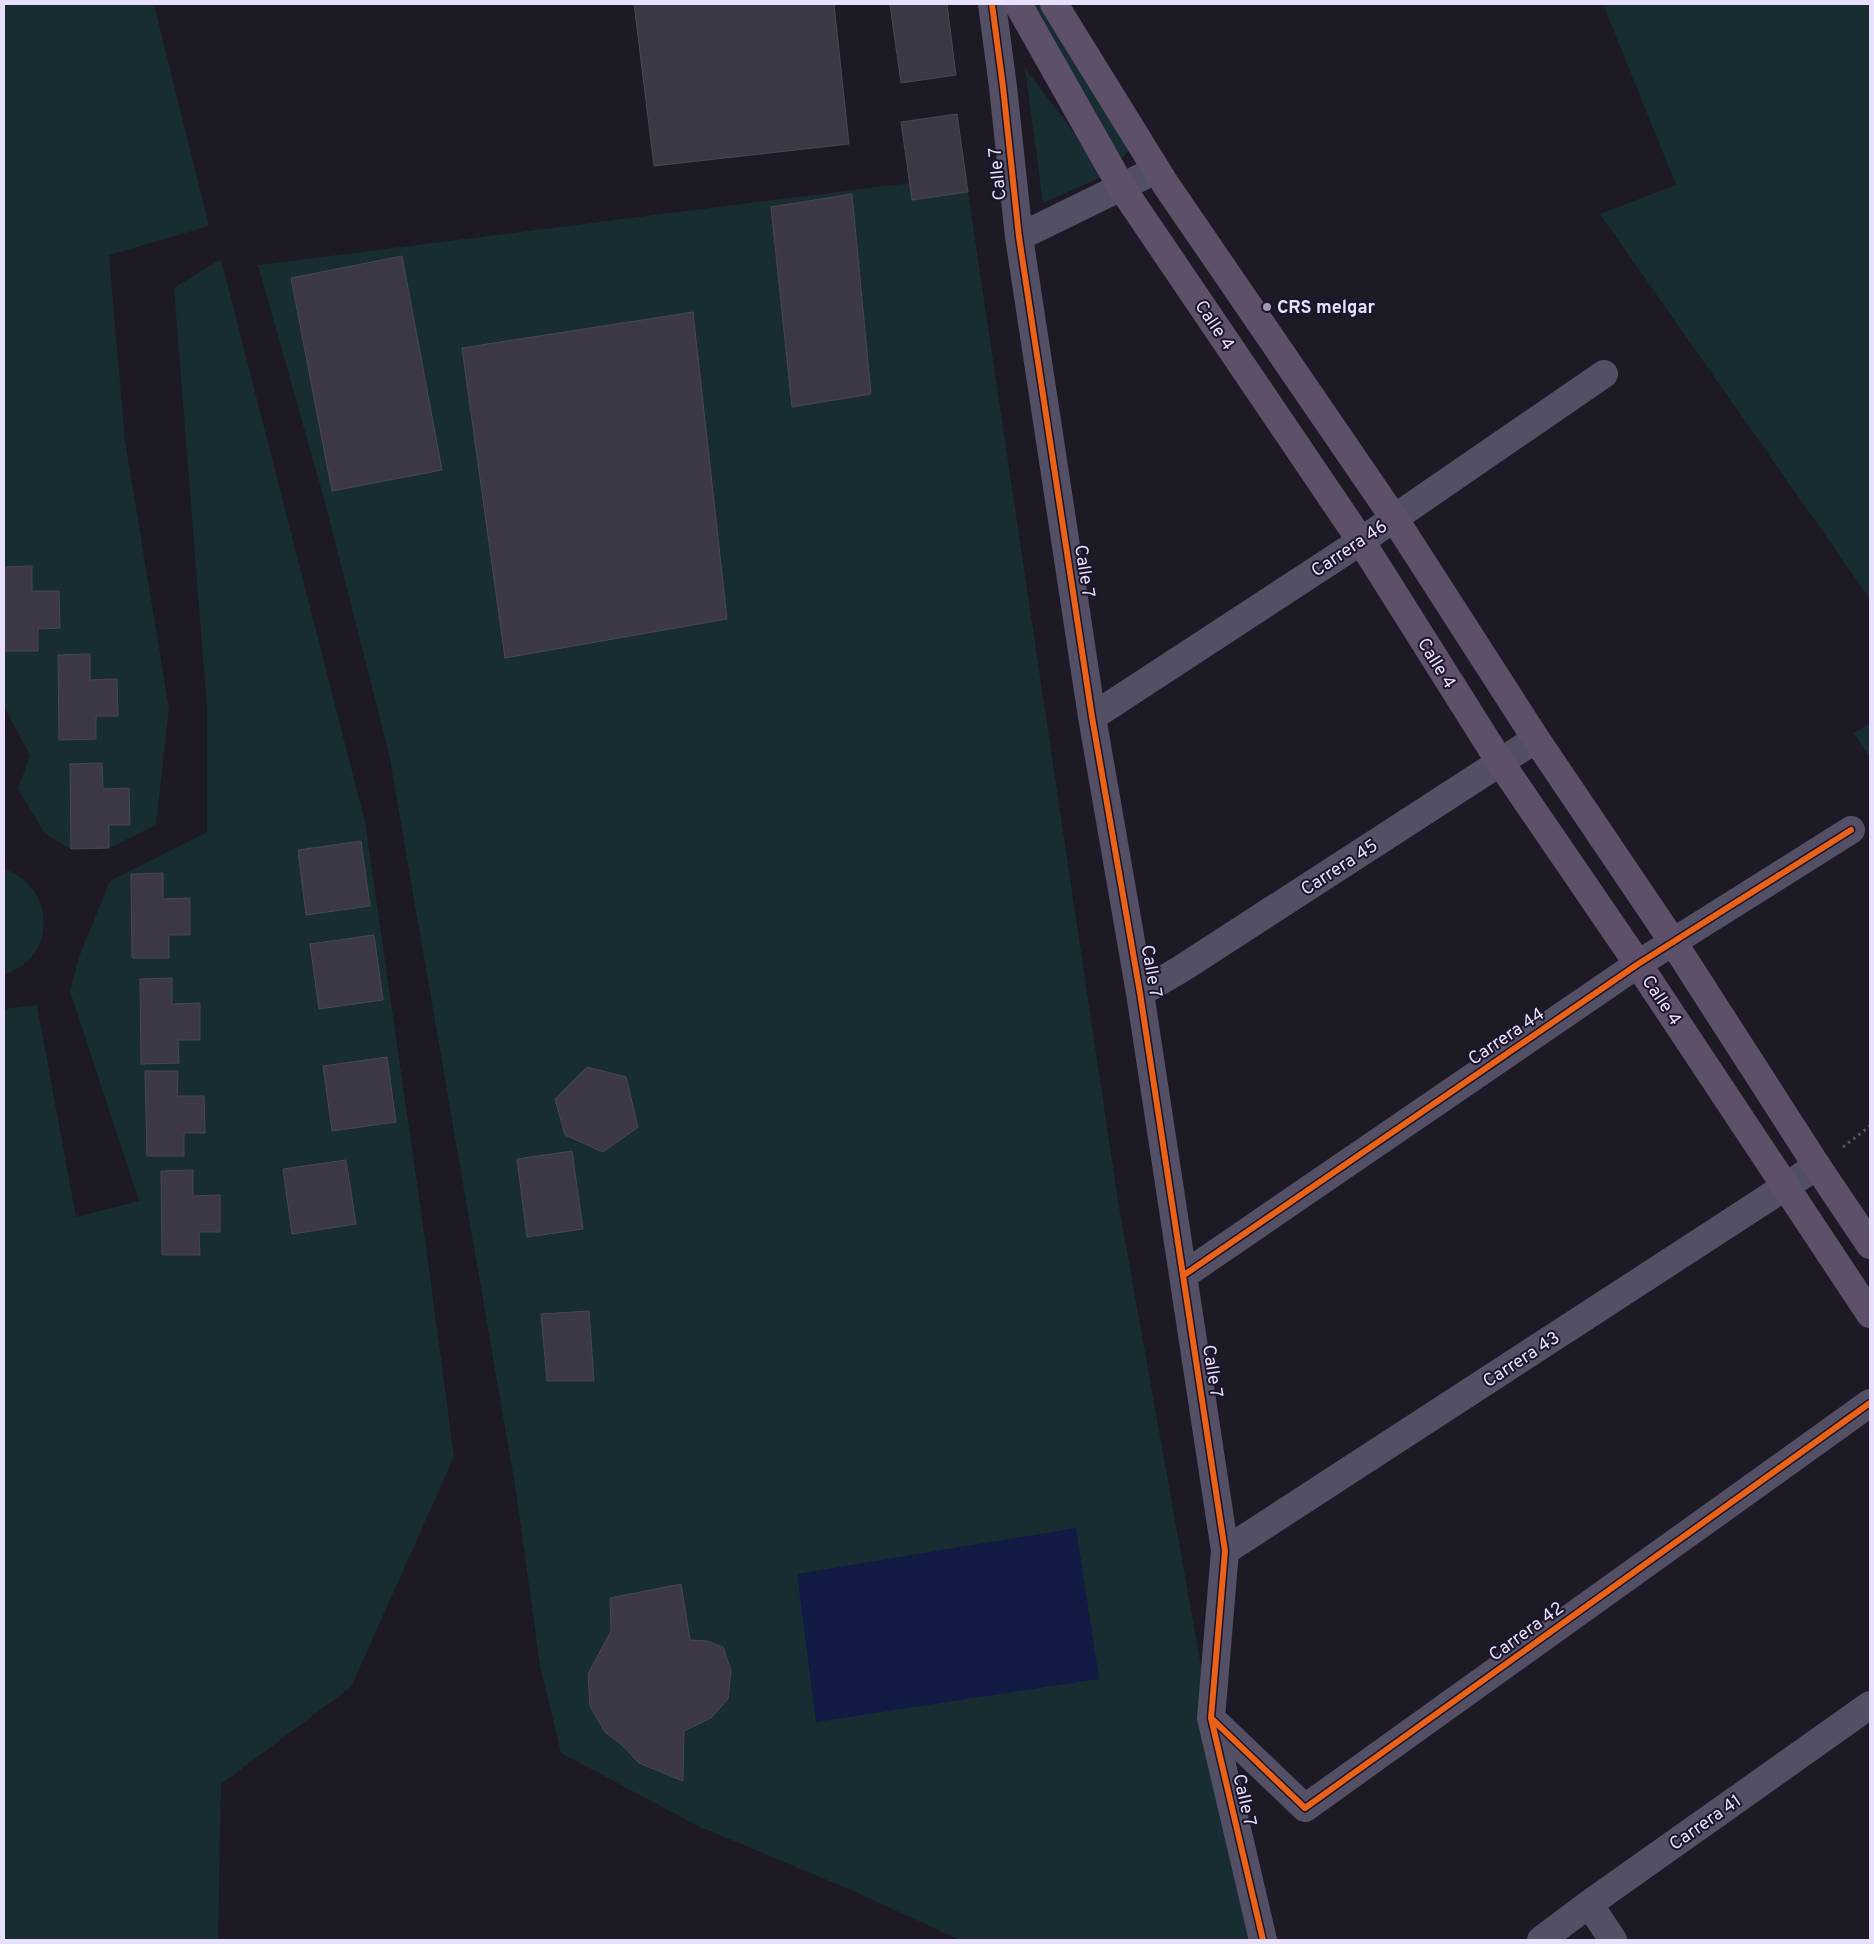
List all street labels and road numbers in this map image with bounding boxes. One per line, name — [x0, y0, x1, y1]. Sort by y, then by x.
street label: Calle 7 — [984, 146, 1013, 201]
street label: Calle 4 — [1189, 296, 1239, 355]
street label: Carrera 46 — [1307, 515, 1392, 583]
street label: Calle 7 — [1068, 543, 1099, 599]
street label: Calle 4 — [1411, 634, 1460, 693]
street label: Carrera 45 — [1297, 835, 1383, 902]
street label: Calle 7 — [1135, 943, 1166, 999]
street label: Calle 4 — [1636, 971, 1686, 1030]
street label: Carrera 44 — [1464, 1003, 1549, 1071]
street label: Carrera 43 — [1479, 1327, 1565, 1394]
street label: Calle 7 — [1196, 1343, 1227, 1399]
street label: Carrera 42 — [1485, 1597, 1569, 1667]
street label: Calle 7 — [1226, 1772, 1261, 1829]
street label: Carrera 41 — [1665, 1790, 1746, 1856]

